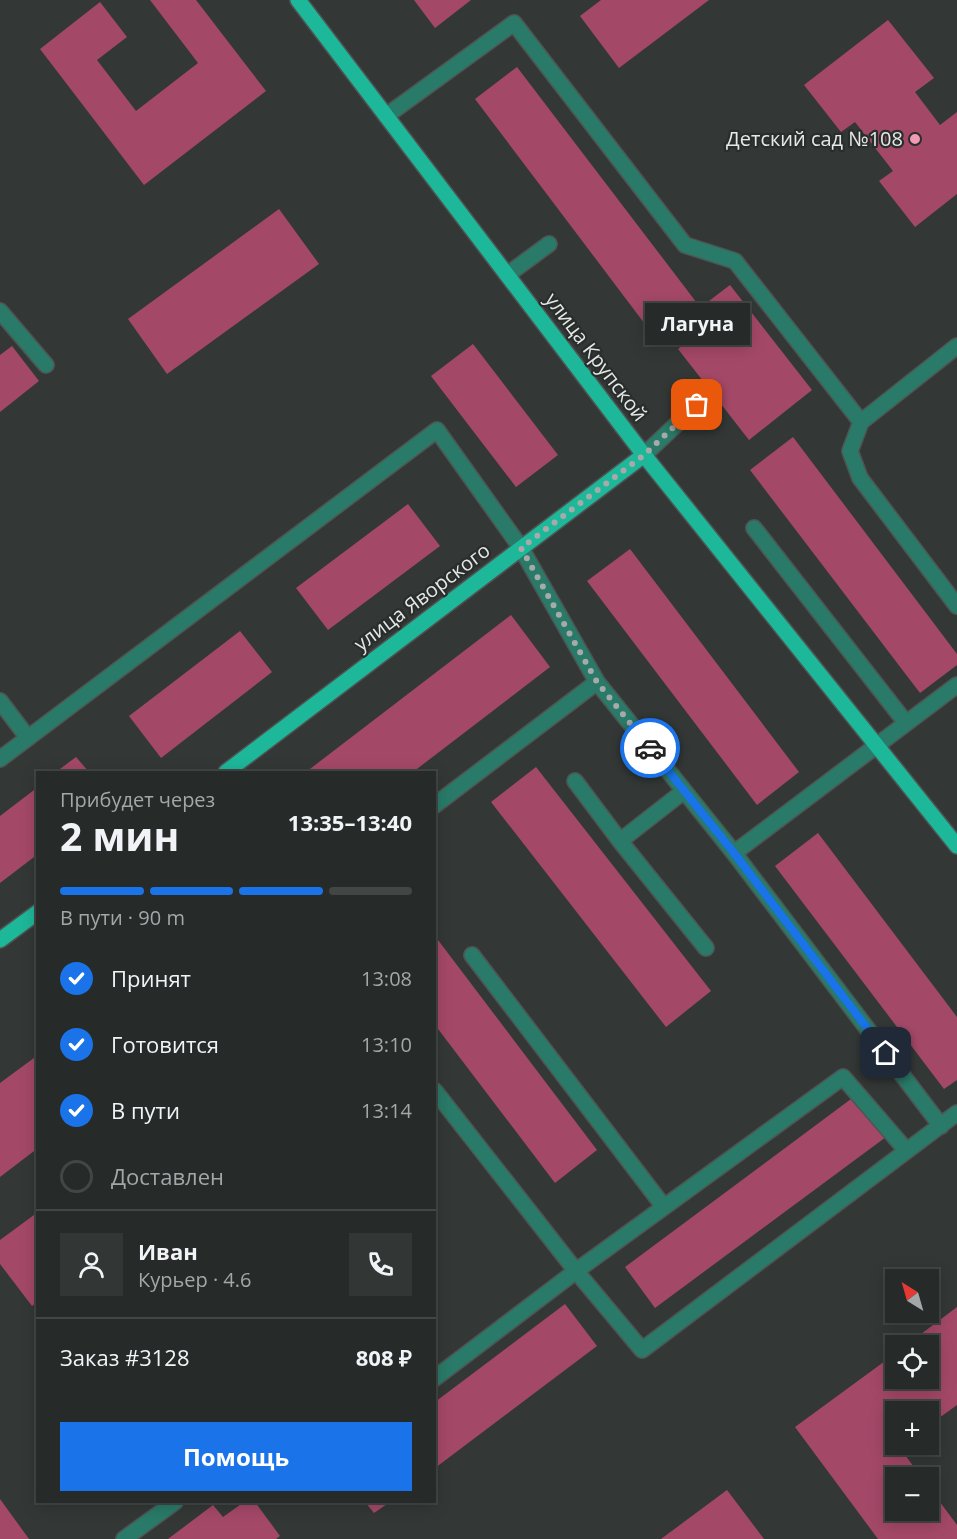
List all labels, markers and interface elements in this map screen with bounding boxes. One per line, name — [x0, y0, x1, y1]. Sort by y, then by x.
place label: Детский сад №108 — [726, 125, 903, 152]
marker: Детский сад №108 — [908, 132, 922, 146]
street label: улица Крупской — [539, 287, 654, 427]
callout: Лагуна — [644, 303, 750, 345]
text: Лагуна — [661, 310, 734, 337]
pin — [671, 379, 722, 430]
icon: bag — [680, 388, 713, 421]
street label: улица Яворского — [348, 536, 495, 657]
courier — [620, 718, 680, 778]
icon: car — [634, 732, 667, 765]
text: Прибудет через — [60, 786, 215, 813]
text: 13:35–13:40 — [288, 807, 412, 837]
text: 2 мин — [60, 809, 179, 862]
text: В пути · 90 m — [60, 904, 185, 931]
icon: check — [60, 962, 93, 995]
text: Принят — [111, 963, 191, 993]
text: 13:08 — [361, 965, 412, 992]
pin — [860, 1027, 911, 1078]
icon: check — [60, 1028, 93, 1061]
text: Готовится — [111, 1029, 219, 1059]
text: 13:10 — [361, 1031, 412, 1058]
icon: home — [869, 1036, 902, 1069]
icon: check — [60, 1094, 93, 1127]
text: В пути — [111, 1095, 180, 1125]
text: 13:14 — [361, 1097, 412, 1124]
text: Доставлен — [111, 1161, 224, 1191]
button: person — [60, 1233, 123, 1296]
button: phone — [349, 1233, 412, 1296]
text: Иван — [138, 1236, 198, 1266]
text: Курьер · 4.6 — [138, 1266, 252, 1293]
north arrow — [885, 1269, 939, 1323]
map controls — [885, 1269, 939, 1521]
button: locate — [885, 1335, 939, 1389]
text: Заказ #3128 — [60, 1342, 190, 1372]
text: 808 ₽ — [356, 1342, 412, 1372]
button: + — [885, 1401, 939, 1455]
button: Помощь — [60, 1422, 412, 1491]
button: − — [885, 1467, 939, 1521]

